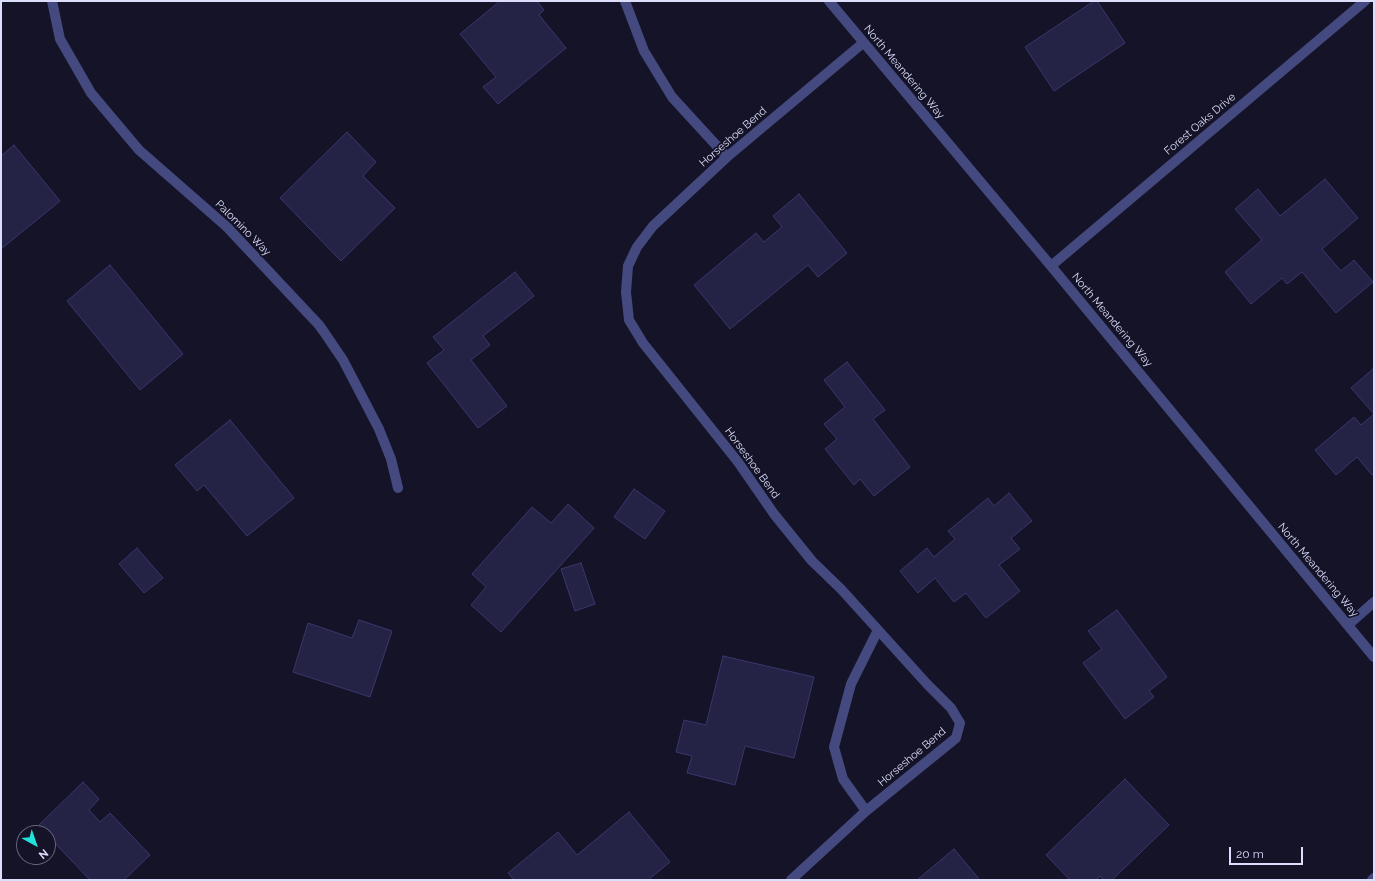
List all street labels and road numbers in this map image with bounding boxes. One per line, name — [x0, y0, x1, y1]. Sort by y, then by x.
street label: North Meandering Way — [861, 22, 947, 122]
street label: Forest Oaks Drive — [1162, 90, 1238, 158]
street label: Horseshoe Bend — [697, 104, 769, 170]
street label: Palomino Way — [212, 197, 274, 259]
street label: North Meandering Way — [1069, 270, 1155, 370]
street label: Horseshoe Bend — [722, 425, 782, 501]
street label: North Meandering Way — [1275, 520, 1361, 620]
street label: Horseshoe Bend — [875, 725, 949, 789]

